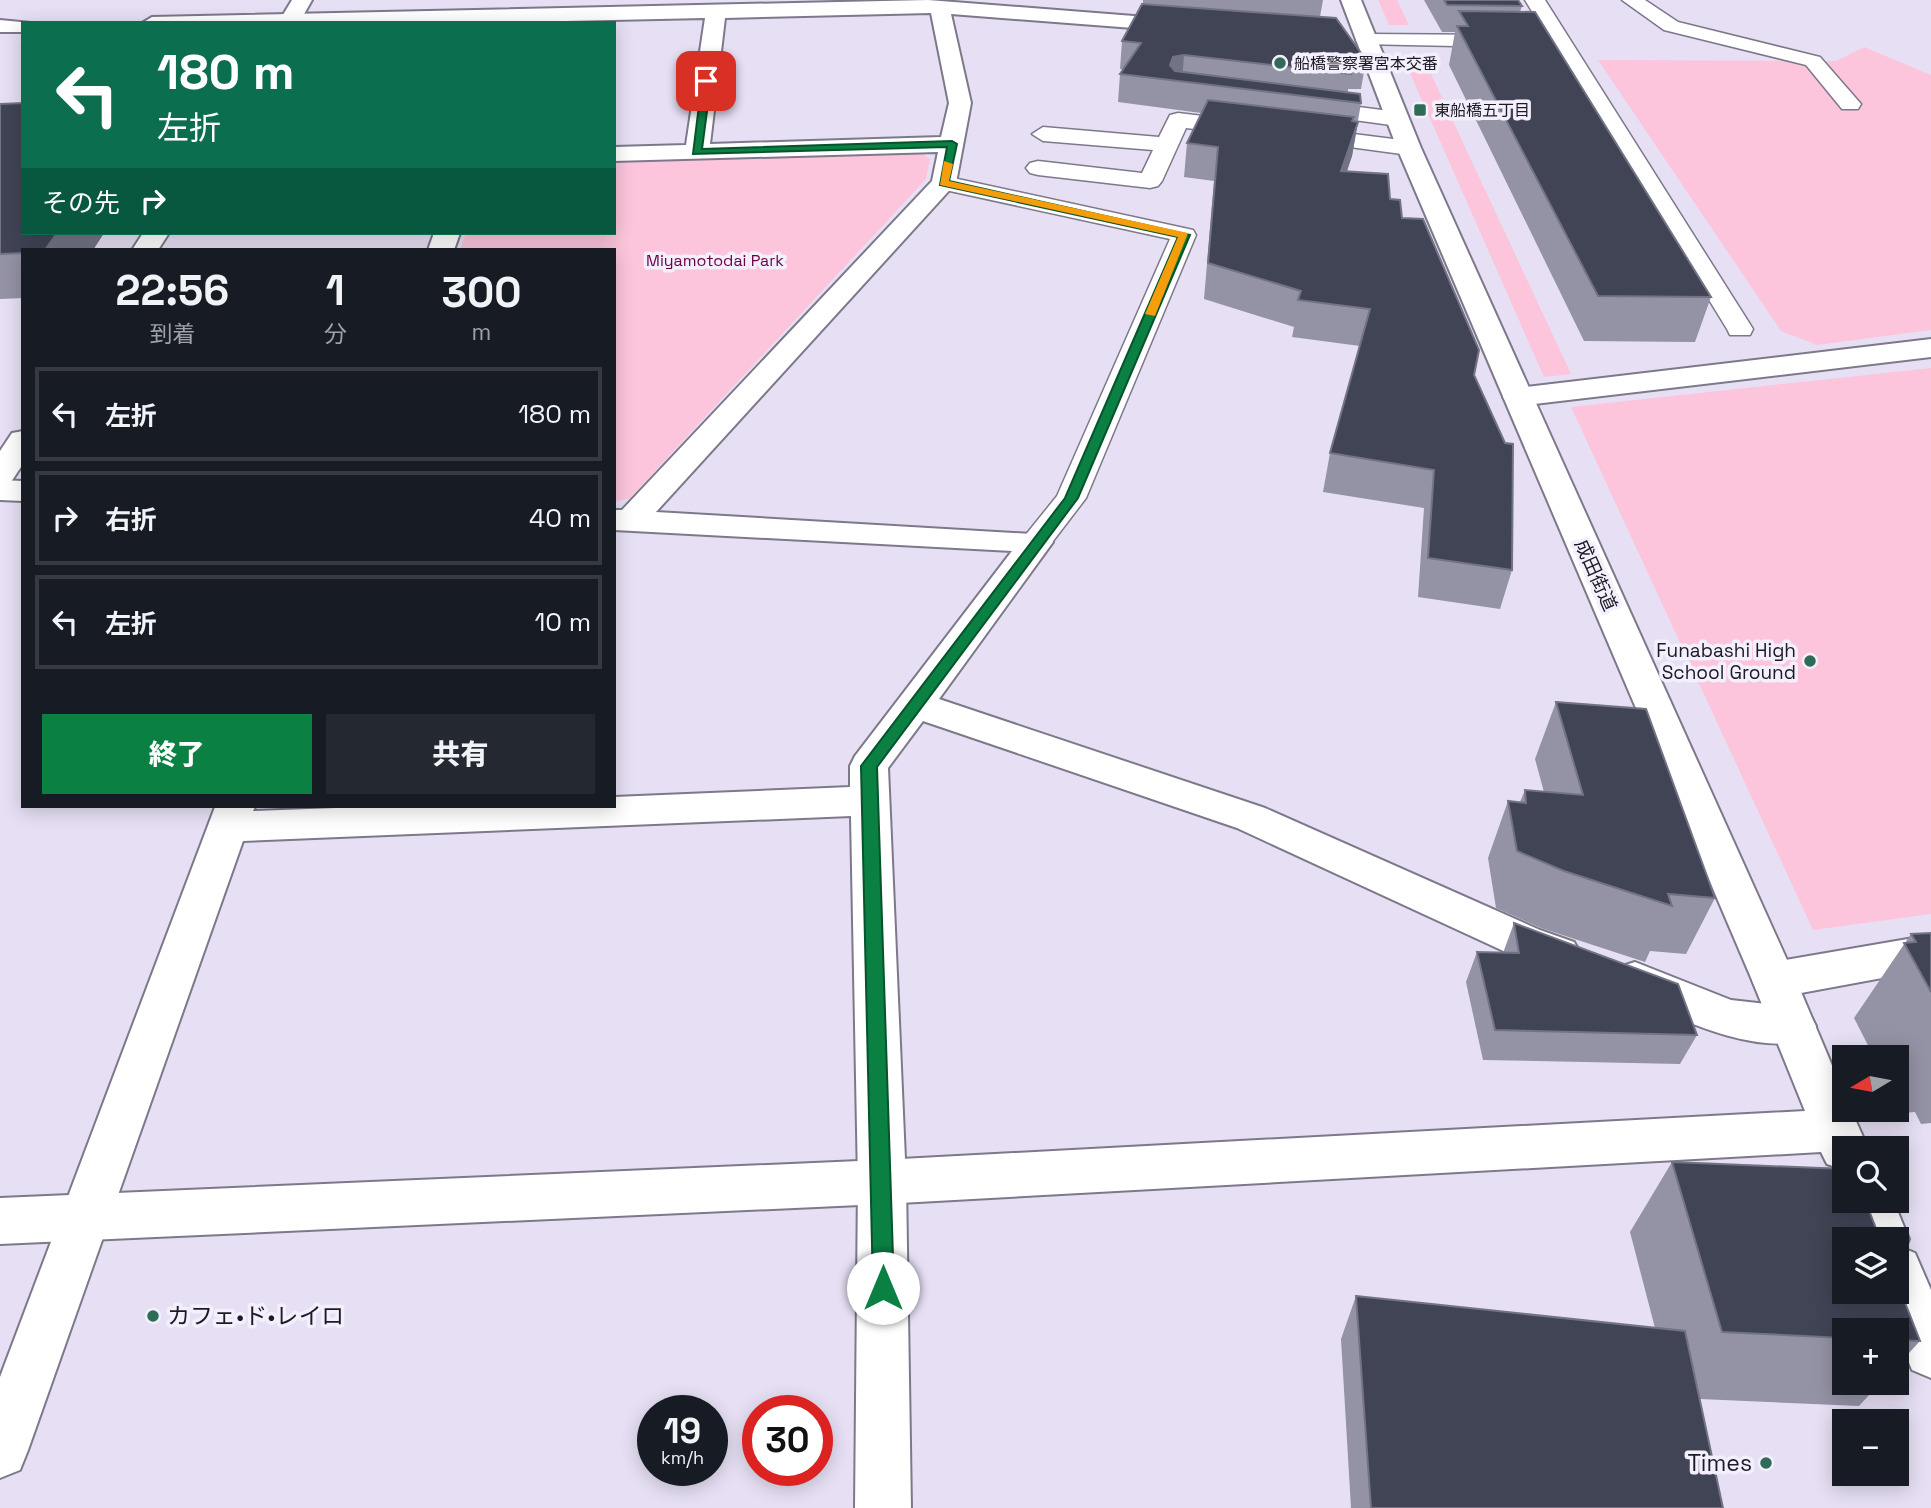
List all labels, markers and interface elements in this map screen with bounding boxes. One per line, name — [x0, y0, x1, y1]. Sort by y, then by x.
text: 180 m — [157, 41, 295, 103]
icon: left — [42, 49, 133, 140]
pin — [676, 51, 736, 111]
place label: 船橋警察署宮本交番 — [1294, 53, 1438, 74]
marker: 船橋警察署宮本交番 — [1272, 55, 1288, 71]
icon: arrive — [687, 62, 725, 100]
place label: 東船橋五丁目 — [1434, 100, 1530, 121]
marker: 東船橋五丁目 — [1412, 102, 1428, 118]
text: 左折 — [157, 108, 221, 148]
icon: right — [134, 182, 172, 220]
text: その先 — [42, 186, 120, 220]
park label: Miyamotodai Park — [646, 250, 784, 271]
text: 22:56 — [116, 264, 229, 317]
text: 1 — [326, 264, 345, 317]
text: 300 — [441, 266, 521, 319]
text: m — [472, 317, 491, 347]
text: 到着 — [149, 319, 195, 349]
text: 分 — [324, 319, 347, 349]
icon: left — [46, 395, 84, 433]
text: 180 m — [518, 397, 591, 431]
text: 左折 — [105, 399, 157, 433]
icon: right — [46, 499, 84, 537]
text: 40 m — [529, 501, 591, 535]
text: 右折 — [105, 503, 157, 537]
street label: 成田街道 — [1569, 535, 1623, 615]
icon: left — [46, 603, 84, 641]
text: 10 m — [534, 605, 591, 639]
text: 左折 — [105, 607, 157, 641]
place label: Funabashi High School Ground — [1656, 638, 1796, 685]
marker: Funabashi High School Ground — [1802, 653, 1818, 669]
button: 終了 — [42, 714, 312, 794]
button: 共有 — [326, 714, 595, 794]
north arrow — [1832, 1045, 1909, 1122]
map controls — [1832, 1045, 1909, 1486]
button: search — [1832, 1136, 1909, 1213]
button: layers — [1832, 1227, 1909, 1304]
position arrow — [846, 1251, 920, 1325]
place label: カフェ•ド•レイロ — [167, 1301, 345, 1331]
marker: カフェ•ド•レイロ — [145, 1308, 161, 1324]
button: + — [1832, 1318, 1909, 1395]
speed limit sign: 30 — [742, 1395, 833, 1486]
text: 19 — [664, 1409, 701, 1453]
button: − — [1832, 1409, 1909, 1486]
text: km/h — [661, 1446, 704, 1469]
place label: Times — [1688, 1448, 1752, 1478]
marker: Times — [1758, 1455, 1774, 1471]

